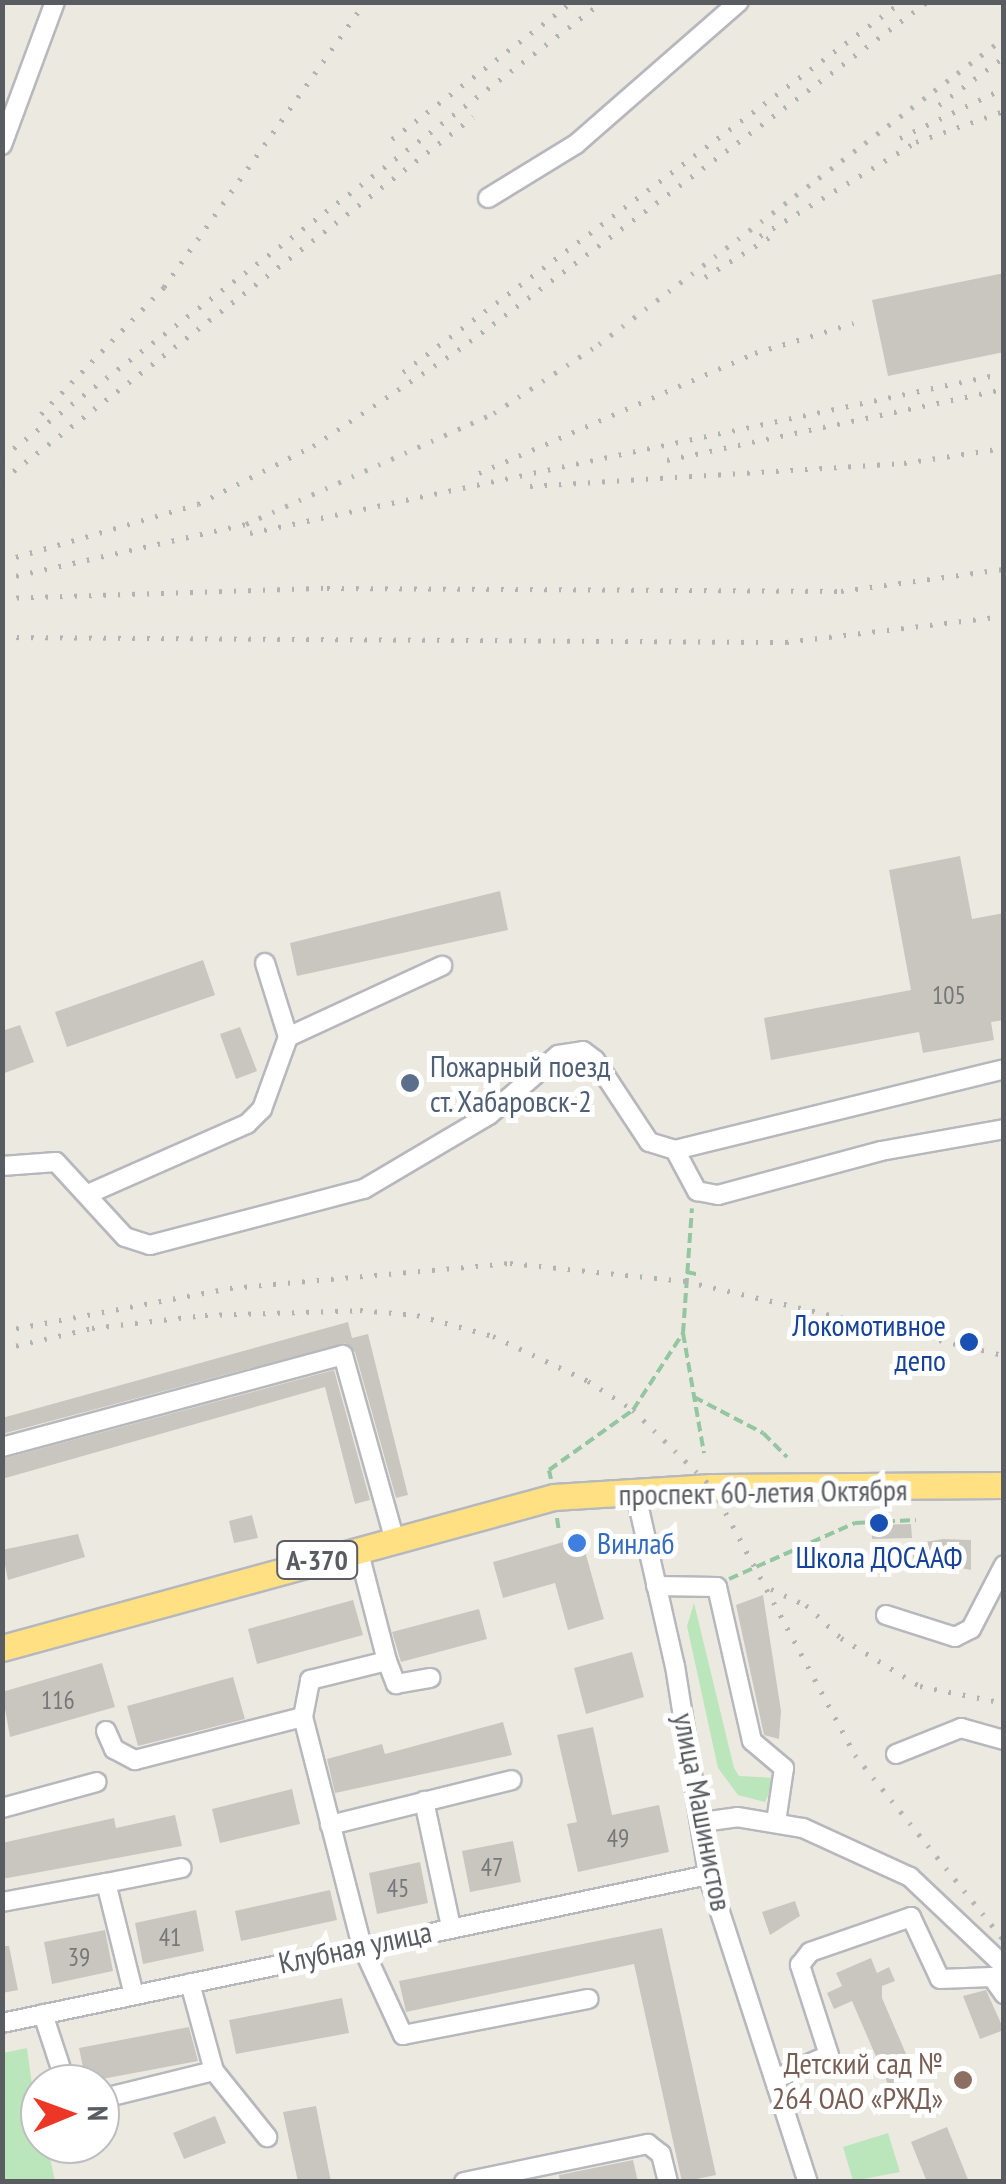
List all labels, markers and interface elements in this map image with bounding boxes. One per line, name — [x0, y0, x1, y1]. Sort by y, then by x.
house number: 105 — [932, 980, 966, 1010]
place label: Пожарный поезд ст. Хабаровск-2 — [430, 1048, 610, 1118]
marker: Пожарный поезд ст. Хабаровск-2 — [399, 1072, 421, 1094]
place label: Локомотивное депо — [792, 1307, 946, 1378]
marker: Локомотивное депо — [956, 1329, 982, 1355]
street label: проспект 60-летия Октября — [618, 1471, 908, 1513]
marker: Школа ДОСААФ — [868, 1512, 890, 1534]
place label: Винлаб — [597, 1525, 674, 1561]
marker: Винлаб — [566, 1532, 588, 1554]
road number: А-370 — [274, 1537, 360, 1583]
place label: Школа ДОСААФ — [795, 1539, 963, 1575]
house number: 116 — [41, 1685, 75, 1715]
street label: улица Машинистов — [666, 1710, 740, 1914]
house number: 49 — [607, 1823, 629, 1853]
house number: 47 — [481, 1852, 503, 1882]
house number: 45 — [387, 1873, 409, 1903]
street label: Клубная улица — [275, 1913, 435, 1981]
house number: 41 — [159, 1922, 181, 1952]
house number: 39 — [68, 1942, 90, 1972]
place label: Детский сад № 264 ОАО «РЖД» — [772, 2045, 943, 2116]
north arrow — [20, 2064, 120, 2164]
marker: Детский сад № 264 ОАО «РЖД» — [952, 2069, 974, 2091]
text: N — [80, 2106, 117, 2121]

